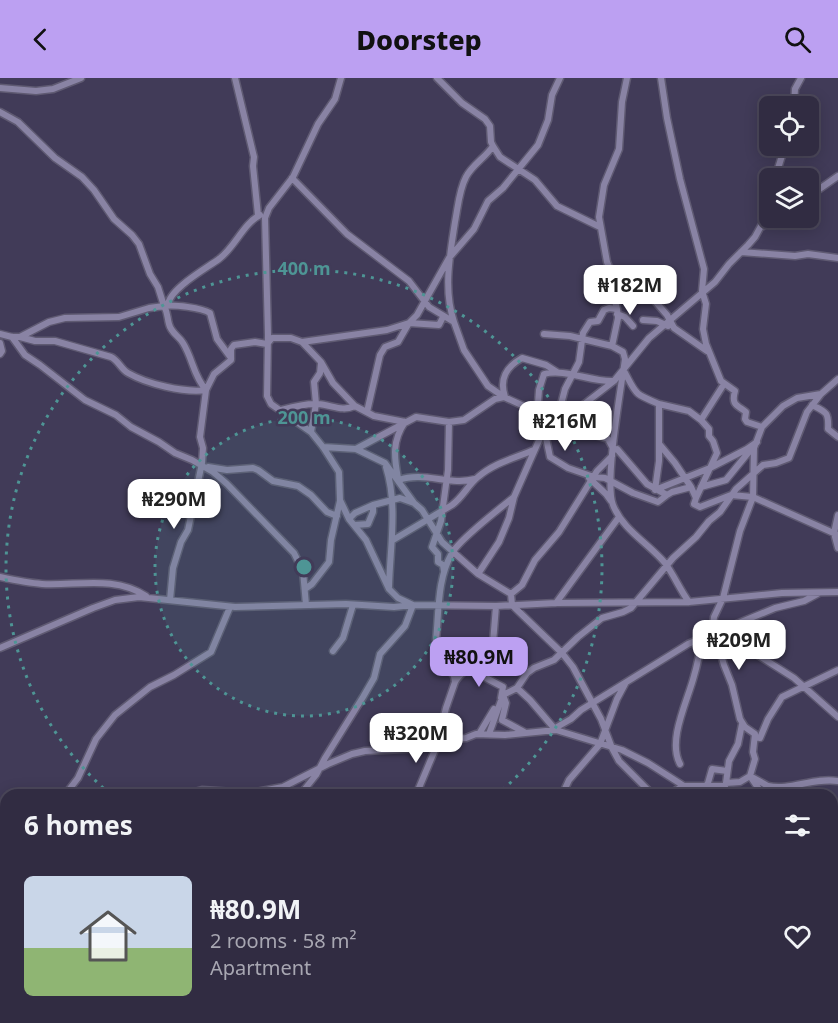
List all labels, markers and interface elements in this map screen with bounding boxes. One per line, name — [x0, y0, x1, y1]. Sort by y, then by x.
text: Doorstep — [356, 21, 482, 58]
icon: back — [24, 23, 57, 56]
icon: search — [781, 23, 814, 56]
map controls — [759, 96, 819, 228]
button: locate — [759, 96, 819, 156]
button: layers — [759, 168, 819, 228]
text: 400 m — [277, 256, 331, 280]
pin: ₦182M — [588, 265, 672, 316]
text: ₦182M — [598, 271, 662, 298]
pin: ₦216M — [523, 401, 607, 452]
text: 200 m — [277, 405, 331, 429]
text: ₦216M — [533, 407, 597, 434]
pin: ₦290M — [132, 479, 216, 530]
text: ₦290M — [142, 485, 206, 512]
centre of rings — [294, 557, 314, 577]
pin: ₦209M — [697, 620, 781, 671]
text: ₦209M — [707, 626, 771, 653]
pin: ₦80.9M — [430, 637, 528, 688]
text: ₦80.9M — [444, 643, 514, 670]
pin: ₦320M — [374, 713, 458, 764]
text: ₦320M — [384, 719, 448, 746]
text: 6 homes — [24, 807, 133, 843]
icon: filters — [781, 809, 814, 842]
text: ₦80.9M — [210, 891, 301, 927]
icon: home — [72, 900, 144, 972]
icon: heart — [781, 920, 814, 953]
text: 2 rooms · 58 m² — [210, 927, 357, 954]
text: Apartment — [210, 954, 311, 981]

